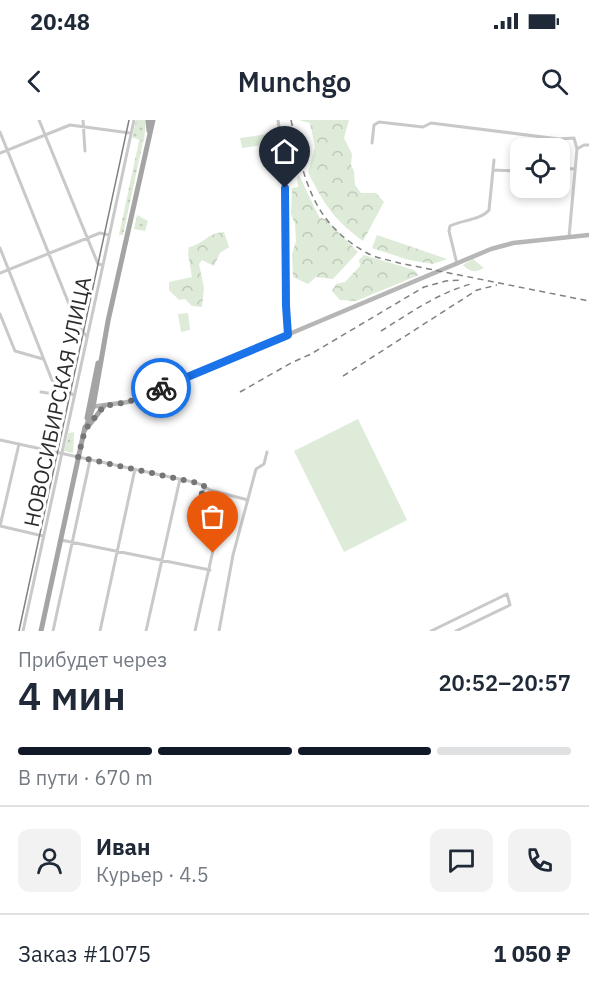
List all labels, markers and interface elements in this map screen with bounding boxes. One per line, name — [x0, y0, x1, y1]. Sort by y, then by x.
text: 20:48 — [30, 7, 90, 36]
text: Munchgo — [238, 64, 351, 99]
icon: back — [18, 65, 51, 98]
icon: search — [538, 65, 571, 98]
pin — [259, 126, 310, 188]
icon: home — [268, 135, 301, 168]
map controls — [510, 138, 570, 198]
button: locate — [510, 138, 570, 198]
street label: НОВОСИБИРСКАЯ УЛИЦА — [17, 274, 97, 530]
courier — [131, 358, 191, 418]
icon: bike — [145, 372, 178, 405]
pin — [187, 491, 238, 553]
icon: bag — [196, 500, 229, 533]
text: Прибудет через — [18, 646, 167, 673]
text: 20:52–20:57 — [438, 668, 571, 697]
text: 4 мин — [18, 670, 126, 721]
text: В пути · 670 m — [18, 764, 153, 791]
button: person — [18, 829, 81, 892]
button: chat — [430, 829, 493, 892]
button: phone — [508, 829, 571, 892]
text: Иван — [96, 832, 151, 861]
text: Курьер · 4.5 — [96, 861, 209, 888]
text: Заказ #1075 — [18, 939, 151, 968]
text: 1 050 ₽ — [493, 939, 571, 968]

